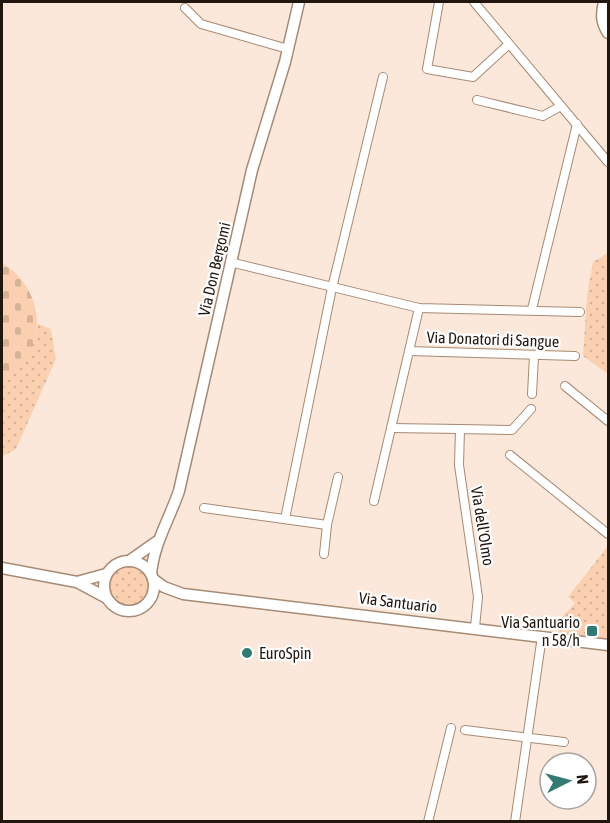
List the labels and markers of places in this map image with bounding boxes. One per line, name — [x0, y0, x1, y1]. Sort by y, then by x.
place label: Via Santuario n 58/h — [501, 613, 580, 649]
marker: Via Santuario n 58/h — [585, 624, 599, 638]
place label: EuroSpin — [259, 644, 312, 663]
marker: EuroSpin — [240, 646, 254, 660]

